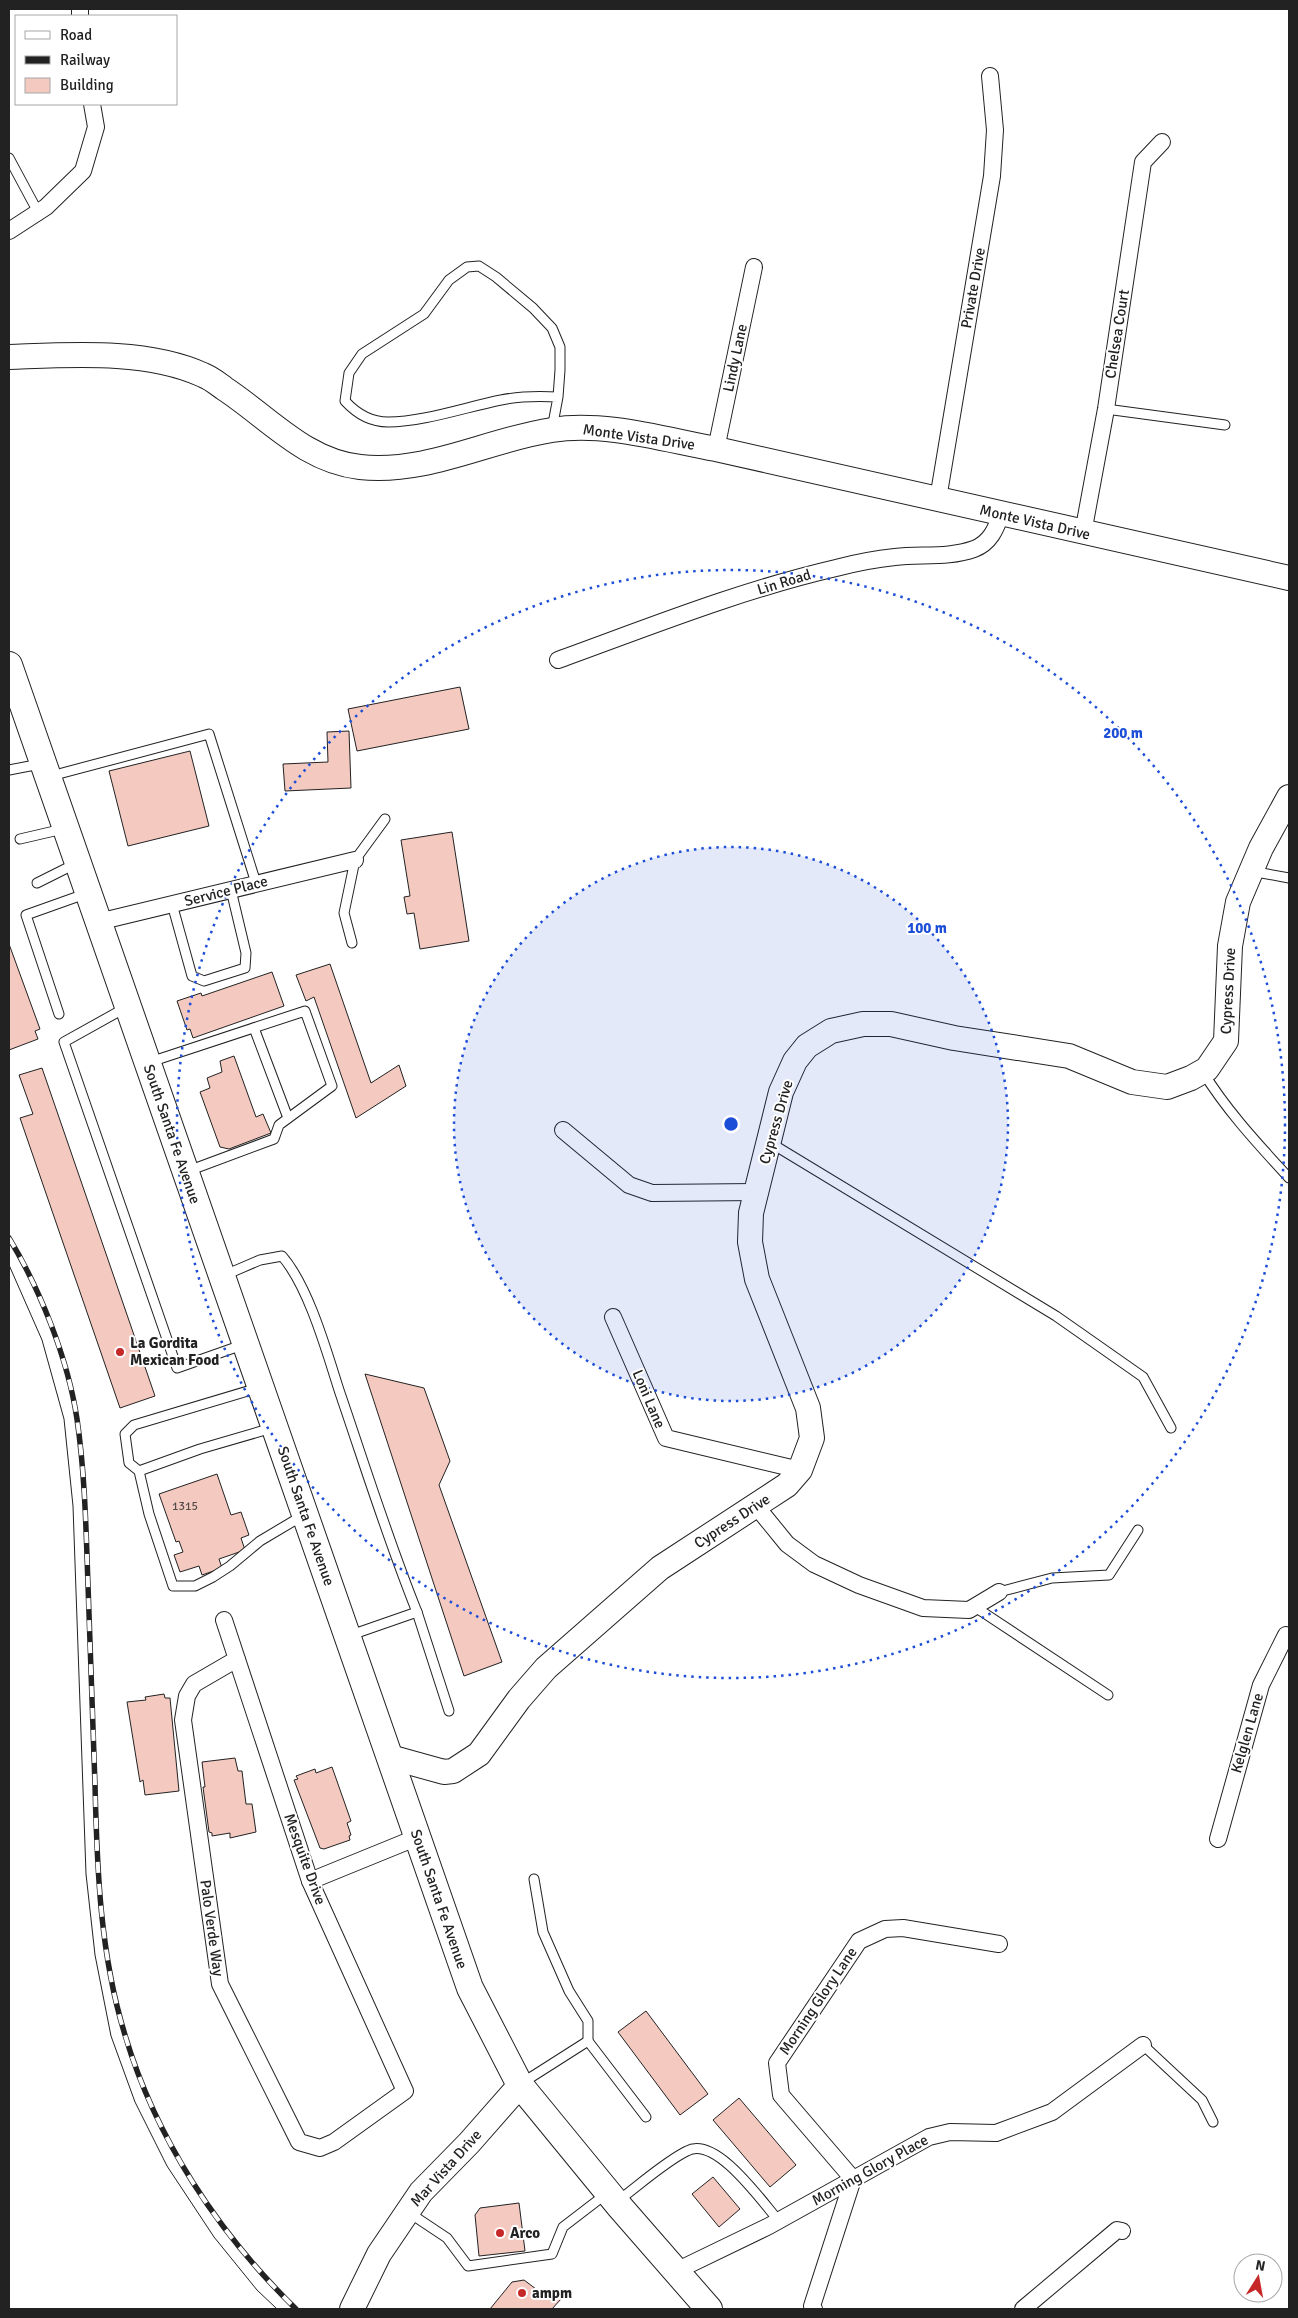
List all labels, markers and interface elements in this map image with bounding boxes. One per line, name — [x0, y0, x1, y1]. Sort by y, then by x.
legend — [15, 15, 178, 105]
text: Road — [60, 26, 92, 44]
text: Railway — [60, 51, 110, 69]
text: Building — [60, 76, 114, 94]
street label: Private Drive — [957, 246, 989, 330]
street label: Chelsea Court — [1101, 288, 1133, 380]
street label: Lindy Lane — [719, 322, 751, 394]
street label: Monte Vista Drive — [582, 420, 696, 454]
street label: Monte Vista Drive — [978, 501, 1092, 543]
street label: Lin Road — [755, 565, 813, 599]
text: 200 m — [1103, 724, 1143, 742]
street label: Service Place — [182, 872, 270, 910]
text: 100 m — [907, 919, 947, 937]
street label: Cypress Drive — [1217, 947, 1239, 1035]
street label: South Santa Fe Avenue — [140, 1062, 204, 1206]
street label: Cypress Drive — [755, 1078, 797, 1166]
centre of rings — [722, 1115, 740, 1133]
place label: La Gordita Mexican Food — [130, 1334, 219, 1369]
marker: La Gordita Mexican Food — [114, 1346, 126, 1358]
street label: Loni Lane — [629, 1367, 669, 1431]
street label: South Santa Fe Avenue — [274, 1444, 338, 1588]
street label: Cypress Drive — [691, 1490, 773, 1552]
house number: 1315 — [172, 1499, 198, 1514]
street label: Kelglen Lane — [1227, 1691, 1267, 1775]
street label: Mesquite Drive — [280, 1811, 330, 1907]
street label: South Santa Fe Avenue — [407, 1827, 471, 1971]
street label: Palo Verde Way — [196, 1879, 228, 1977]
street label: Morning Glory Lane — [775, 1944, 861, 2058]
street label: Mar Vista Drive — [407, 2126, 485, 2210]
street label: Morning Glory Place — [809, 2131, 931, 2209]
place label: Arco — [510, 2224, 540, 2242]
marker: Arco — [494, 2227, 506, 2239]
north arrow — [1233, 2253, 1283, 2303]
text: N — [1254, 2256, 1267, 2275]
place label: ampm — [532, 2284, 572, 2302]
marker: ampm — [516, 2287, 528, 2299]

